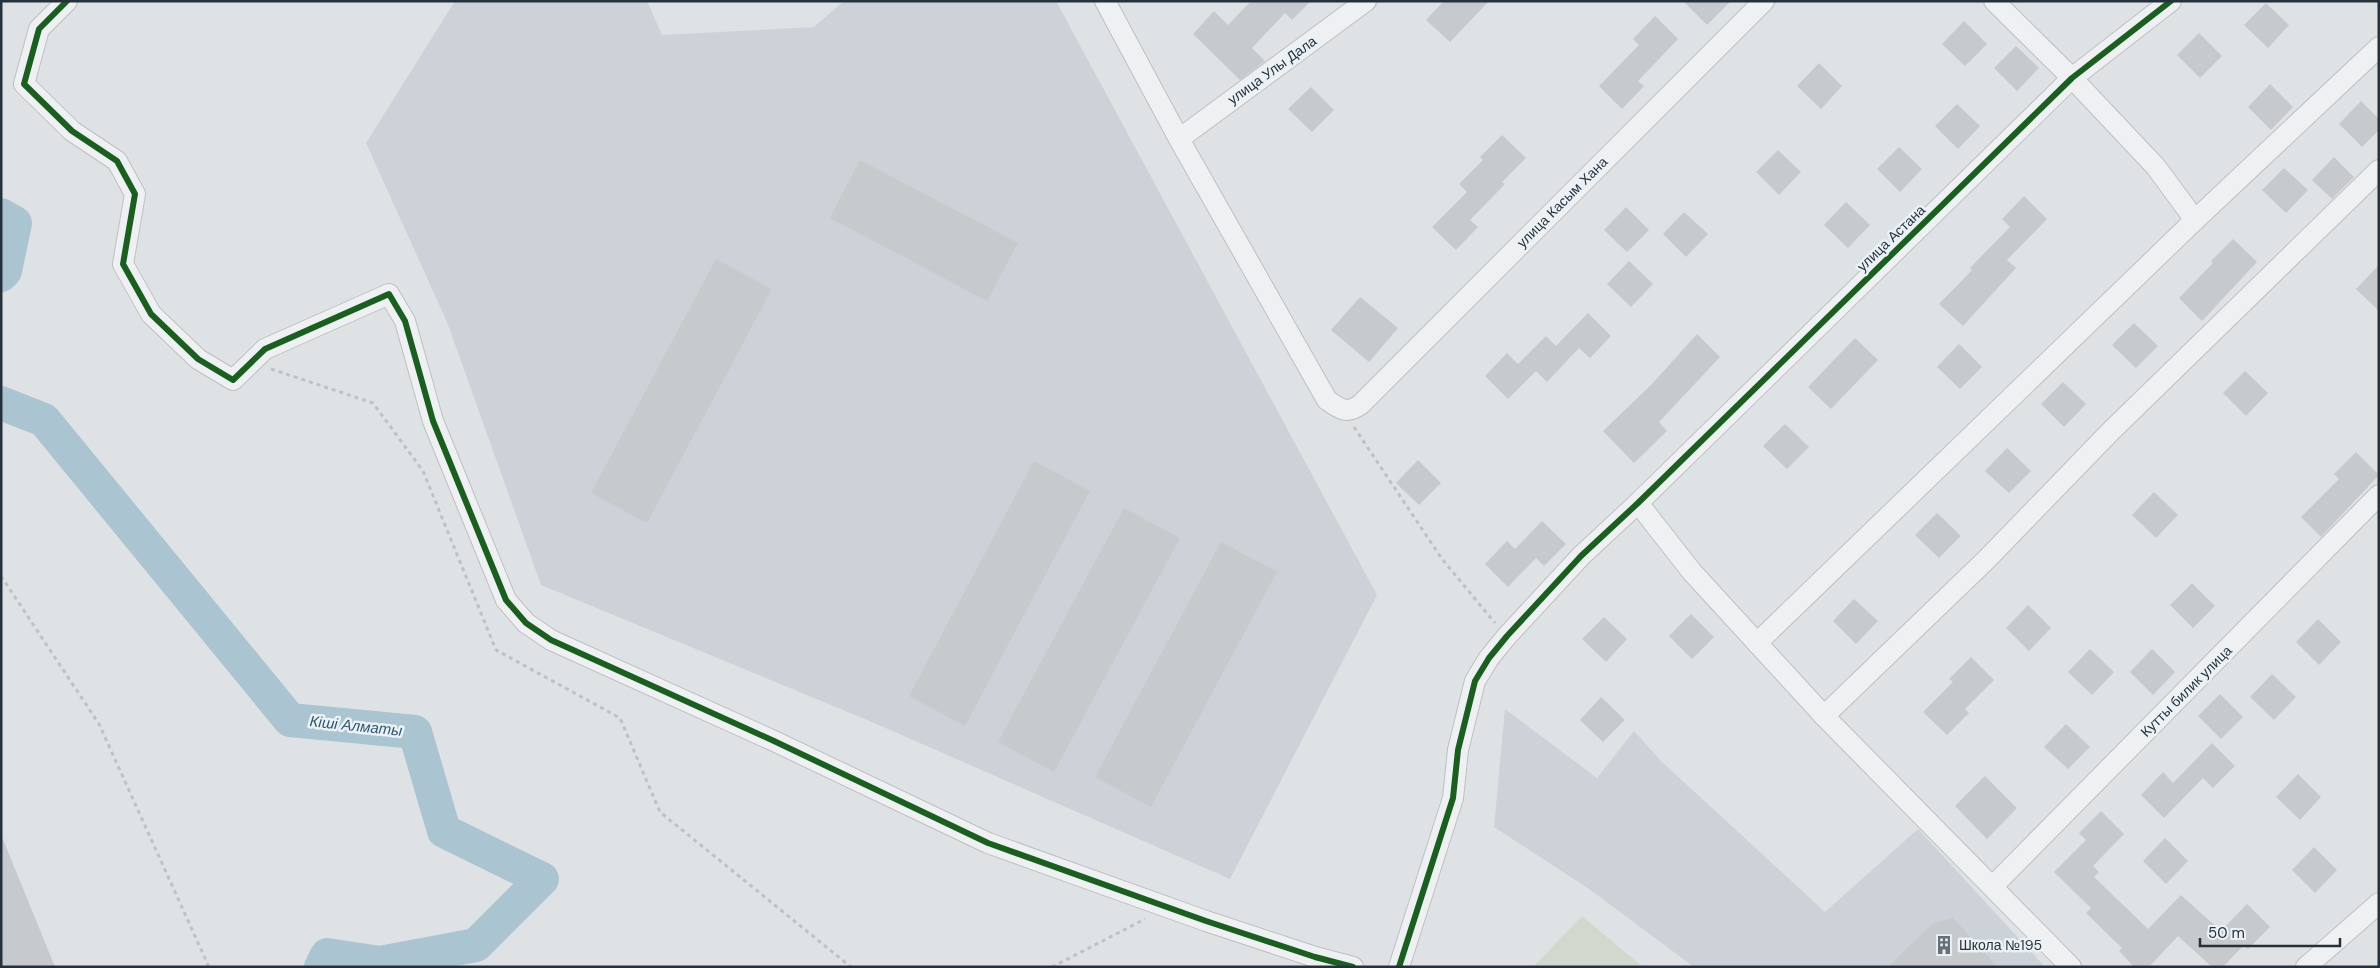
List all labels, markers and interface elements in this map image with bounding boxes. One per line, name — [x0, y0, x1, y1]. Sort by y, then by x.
street label: улица Улы Дала — [1224, 32, 1320, 108]
street label: улица Касым Хана — [1513, 153, 1611, 251]
street label: улица Астана — [1853, 201, 1929, 275]
street label: Кутты билик улица — [2137, 641, 2236, 740]
water label: Кіші Алматы — [309, 711, 403, 741]
scale bar — [2200, 916, 2340, 948]
text: 50 m — [2208, 923, 2245, 943]
building icon: Школа №195 — [1933, 934, 1955, 956]
place label: Школа №195 — [1959, 936, 2042, 954]

